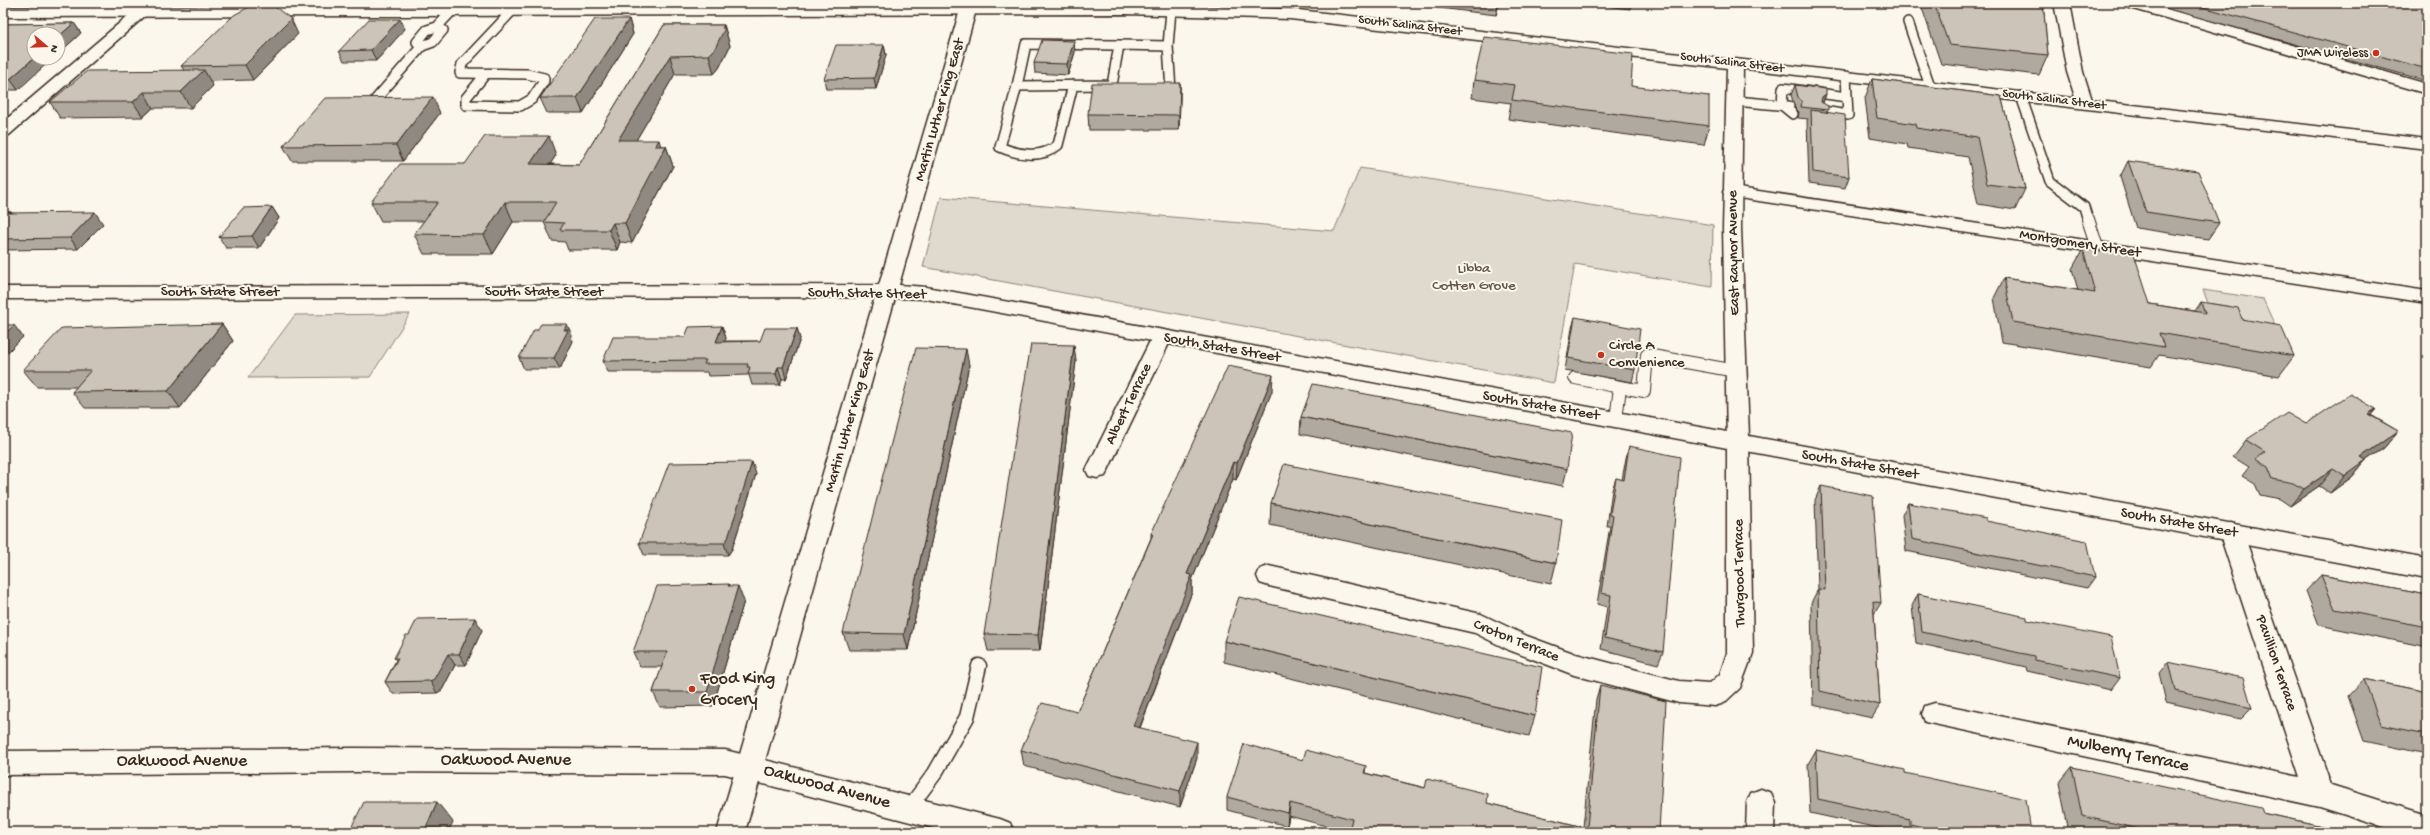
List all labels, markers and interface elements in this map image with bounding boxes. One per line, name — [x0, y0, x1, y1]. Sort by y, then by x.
street label: South Salina Street — [1357, 12, 1464, 40]
north arrow — [26, 26, 66, 66]
street label: Martin Luther King East — [911, 35, 969, 183]
text: N — [47, 43, 60, 54]
place label: JMA Wireless — [2297, 46, 2369, 61]
marker: JMA Wireless — [2371, 48, 2381, 58]
street label: South Salina Street — [1679, 49, 1786, 77]
street label: South Salina Street — [2001, 86, 2108, 114]
street label: East Raynor Avenue — [1724, 190, 1744, 316]
street label: Montgomery Street — [2018, 226, 2144, 263]
park label: Libba Cotten Grove — [1432, 260, 1516, 295]
street label: South State Street — [161, 283, 281, 301]
street label: South State Street — [485, 283, 605, 301]
street label: South State Street — [808, 284, 928, 304]
street label: South State Street — [1162, 329, 1284, 367]
place label: Circle A Convenience — [1609, 337, 1685, 372]
street label: Martin Luther King East — [821, 346, 879, 494]
marker: Circle A Convenience — [1596, 350, 1606, 360]
street label: Albert Terrace — [1102, 360, 1157, 448]
street label: South State Street — [1481, 387, 1603, 425]
street label: South State Street — [1800, 446, 1922, 484]
street label: South State Street — [2119, 504, 2241, 542]
street label: Thurgood Terrace — [1730, 519, 1750, 628]
street label: Pavillion Terrace — [2251, 612, 2301, 713]
street label: Croton Terrace — [1470, 616, 1562, 667]
place label: Food King Grocery — [699, 669, 775, 711]
marker: Food King Grocery — [687, 684, 697, 694]
street label: Mulberry Terrace — [2065, 731, 2191, 777]
street label: Oakwood Avenue — [441, 750, 572, 771]
street label: Oakwood Avenue — [117, 751, 248, 772]
street label: Oakwood Avenue — [761, 760, 893, 814]

